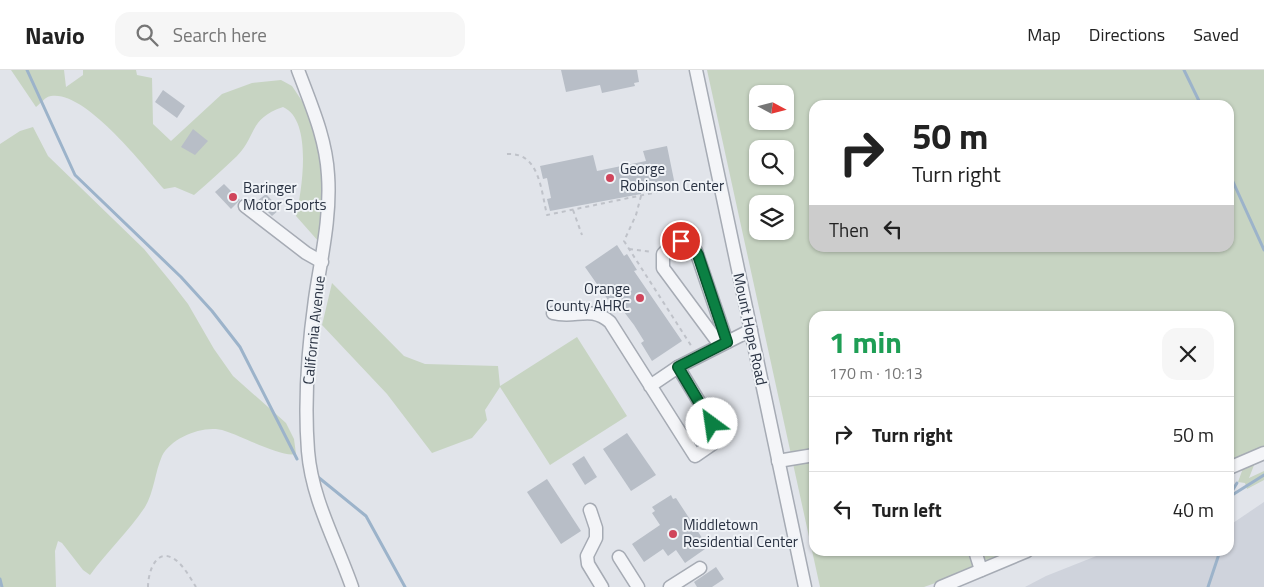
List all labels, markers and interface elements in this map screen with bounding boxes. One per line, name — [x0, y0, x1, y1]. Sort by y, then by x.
search box — [115, 12, 465, 57]
text: Navio — [25, 17, 85, 53]
text: Search here — [173, 20, 267, 49]
icon: search — [133, 21, 161, 49]
text: Map — [1027, 21, 1061, 48]
text: Directions — [1089, 21, 1165, 48]
text: Saved — [1193, 21, 1239, 48]
north arrow — [749, 85, 794, 130]
map controls — [749, 85, 794, 240]
text: 50 m — [912, 109, 988, 163]
icon: right — [829, 120, 894, 185]
button: search — [749, 140, 794, 185]
place label: George Robinson Center — [620, 157, 724, 197]
text: Turn right — [912, 157, 1001, 191]
marker: George Robinson Center — [604, 172, 616, 184]
place label: Baringer Motor Sports — [243, 176, 326, 216]
marker: Baringer Motor Sports — [227, 191, 239, 203]
button: layers — [749, 195, 794, 240]
text: Then — [829, 215, 869, 244]
icon: left — [879, 215, 907, 243]
pin — [660, 220, 702, 262]
icon: arrive — [667, 227, 695, 255]
street label: Mount Hope Road — [727, 271, 774, 387]
street label: California Avenue — [296, 274, 331, 386]
place label: Orange County AHRC — [546, 277, 630, 317]
marker: Orange County AHRC — [634, 292, 646, 304]
text: 1 min — [829, 319, 902, 365]
button: close — [1162, 328, 1214, 380]
text: 170 m · 10:13 — [829, 361, 923, 385]
position arrow — [685, 397, 737, 449]
icon: right — [829, 420, 857, 448]
text: Turn right — [872, 420, 953, 449]
text: 50 m — [1173, 420, 1214, 449]
icon: left — [829, 495, 857, 523]
text: Turn left — [872, 495, 942, 524]
text: 40 m — [1173, 495, 1214, 524]
place label: Middletown Residential Center — [683, 513, 798, 553]
marker: Middletown Residential Center — [667, 528, 679, 540]

